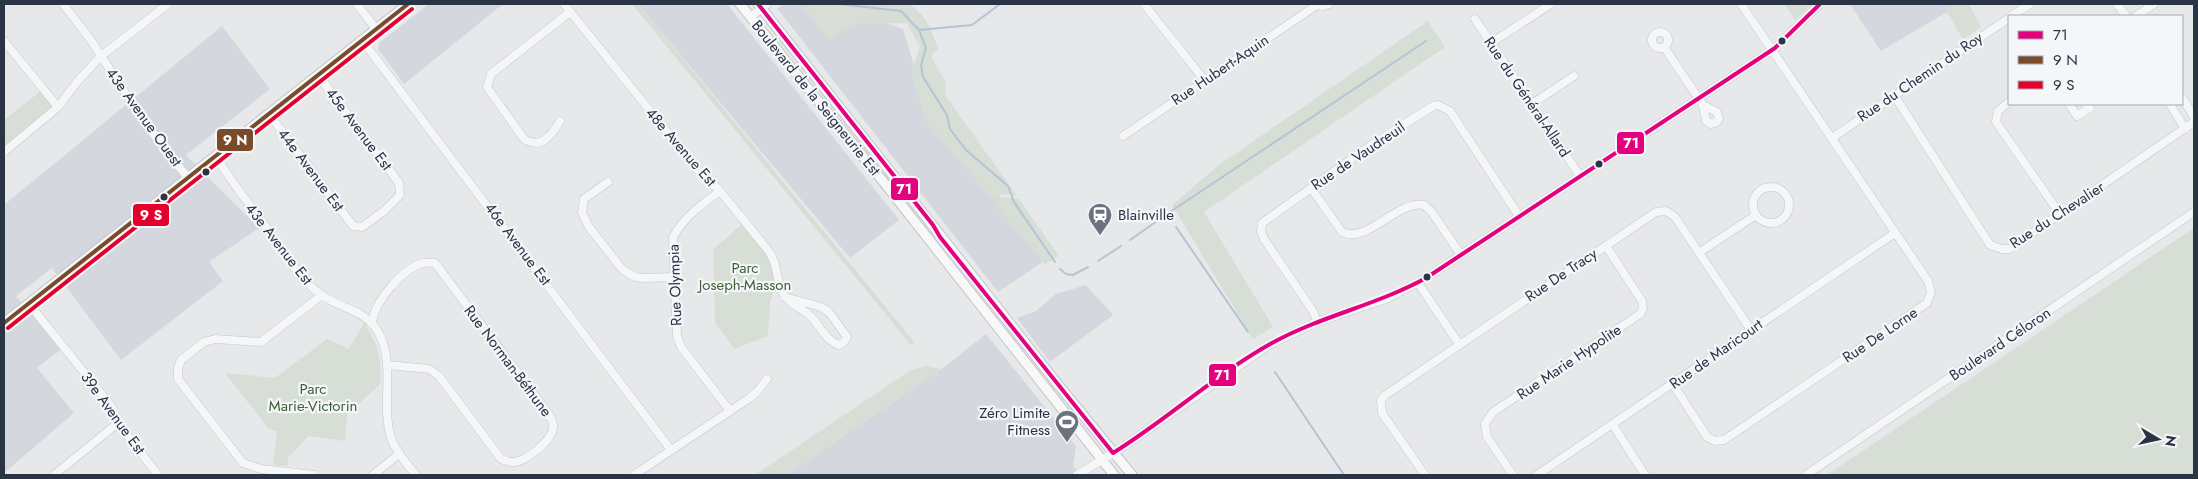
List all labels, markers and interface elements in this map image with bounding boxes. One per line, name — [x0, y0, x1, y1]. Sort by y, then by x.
legend — [2008, 15, 2183, 105]
street label: Boulevard de la Seigneurie Est — [746, 16, 886, 181]
text: 71 — [2053, 24, 2068, 46]
street label: Rue du Chemin du Roy — [1853, 27, 1987, 127]
street label: Rue Hubert-Aquin — [1167, 29, 1273, 111]
street label: Rue du Général-Allard — [1478, 32, 1576, 162]
unlabelled marker — [1777, 36, 1787, 46]
text: 9 N — [2053, 49, 2078, 71]
street label: 43e Avenue Ouest — [101, 63, 188, 171]
text: 9 S — [2053, 74, 2074, 96]
street label: 45e Avenue Est — [321, 83, 398, 175]
street label: 48e Avenue Est — [640, 103, 722, 192]
street label: Rue de Vaudreuil — [1307, 116, 1409, 196]
street label: 44e Avenue Est — [272, 124, 350, 216]
line badge: 9 N — [216, 128, 254, 152]
text: 9 N — [223, 130, 247, 150]
line badge: 71 — [1616, 131, 1645, 155]
text: 71 — [1623, 133, 1639, 153]
unlabelled marker — [1594, 159, 1604, 169]
unlabelled marker — [201, 167, 211, 177]
street label: Rue du Chevalier — [2005, 176, 2109, 254]
line badge: 71 — [890, 177, 919, 201]
text: 71 — [896, 179, 912, 199]
unlabelled marker — [159, 192, 169, 202]
street label: 46e Avenue Est — [480, 198, 557, 290]
street label: 43e Avenue Est — [240, 199, 318, 290]
station icon: Blainville — [1087, 202, 1113, 236]
line badge: 9 S — [132, 203, 170, 227]
place label: Blainville — [1118, 204, 1174, 226]
text: 9 S — [140, 205, 162, 225]
street label: Rue De Tracy — [1521, 243, 1602, 307]
street label: Rue Olympia — [663, 244, 687, 326]
park label: Parc Joseph-Masson — [697, 257, 791, 296]
unlabelled marker — [1422, 272, 1432, 282]
street label: Rue Norman-Béthune — [459, 301, 557, 422]
street label: Rue De Lorne — [1838, 302, 1922, 368]
street label: Boulevard Céloron — [1945, 302, 2055, 386]
street label: Rue de Maricourt — [1665, 313, 1768, 394]
street label: Rue Marie Hypolite — [1512, 319, 1626, 405]
line badge: 71 — [1208, 363, 1237, 387]
text: 71 — [1214, 365, 1230, 385]
street label: 39e Avenue Est — [75, 367, 151, 459]
park label: Parc Marie-Victorin — [269, 378, 357, 417]
place label: Zéro Limite Fitness — [979, 402, 1050, 441]
sports icon: Zéro Limite Fitness — [1054, 409, 1080, 443]
north arrow — [2133, 414, 2183, 464]
text: N — [2160, 434, 2182, 448]

